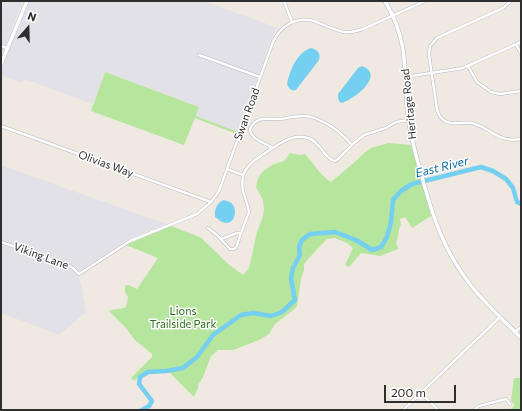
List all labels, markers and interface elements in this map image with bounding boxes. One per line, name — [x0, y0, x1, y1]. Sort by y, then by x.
north arrow — [8, 8, 48, 48]
text: N — [26, 9, 38, 24]
street label: Heritage Road — [399, 68, 419, 140]
street label: Swan Road — [231, 86, 263, 142]
street label: Olivias Way — [77, 148, 135, 180]
water label: East River — [414, 153, 470, 181]
street label: Viking Lane — [12, 240, 70, 272]
park label: Lions Trailside Park — [150, 304, 216, 330]
scale bar — [386, 377, 458, 403]
text: 200 m — [391, 385, 426, 399]

